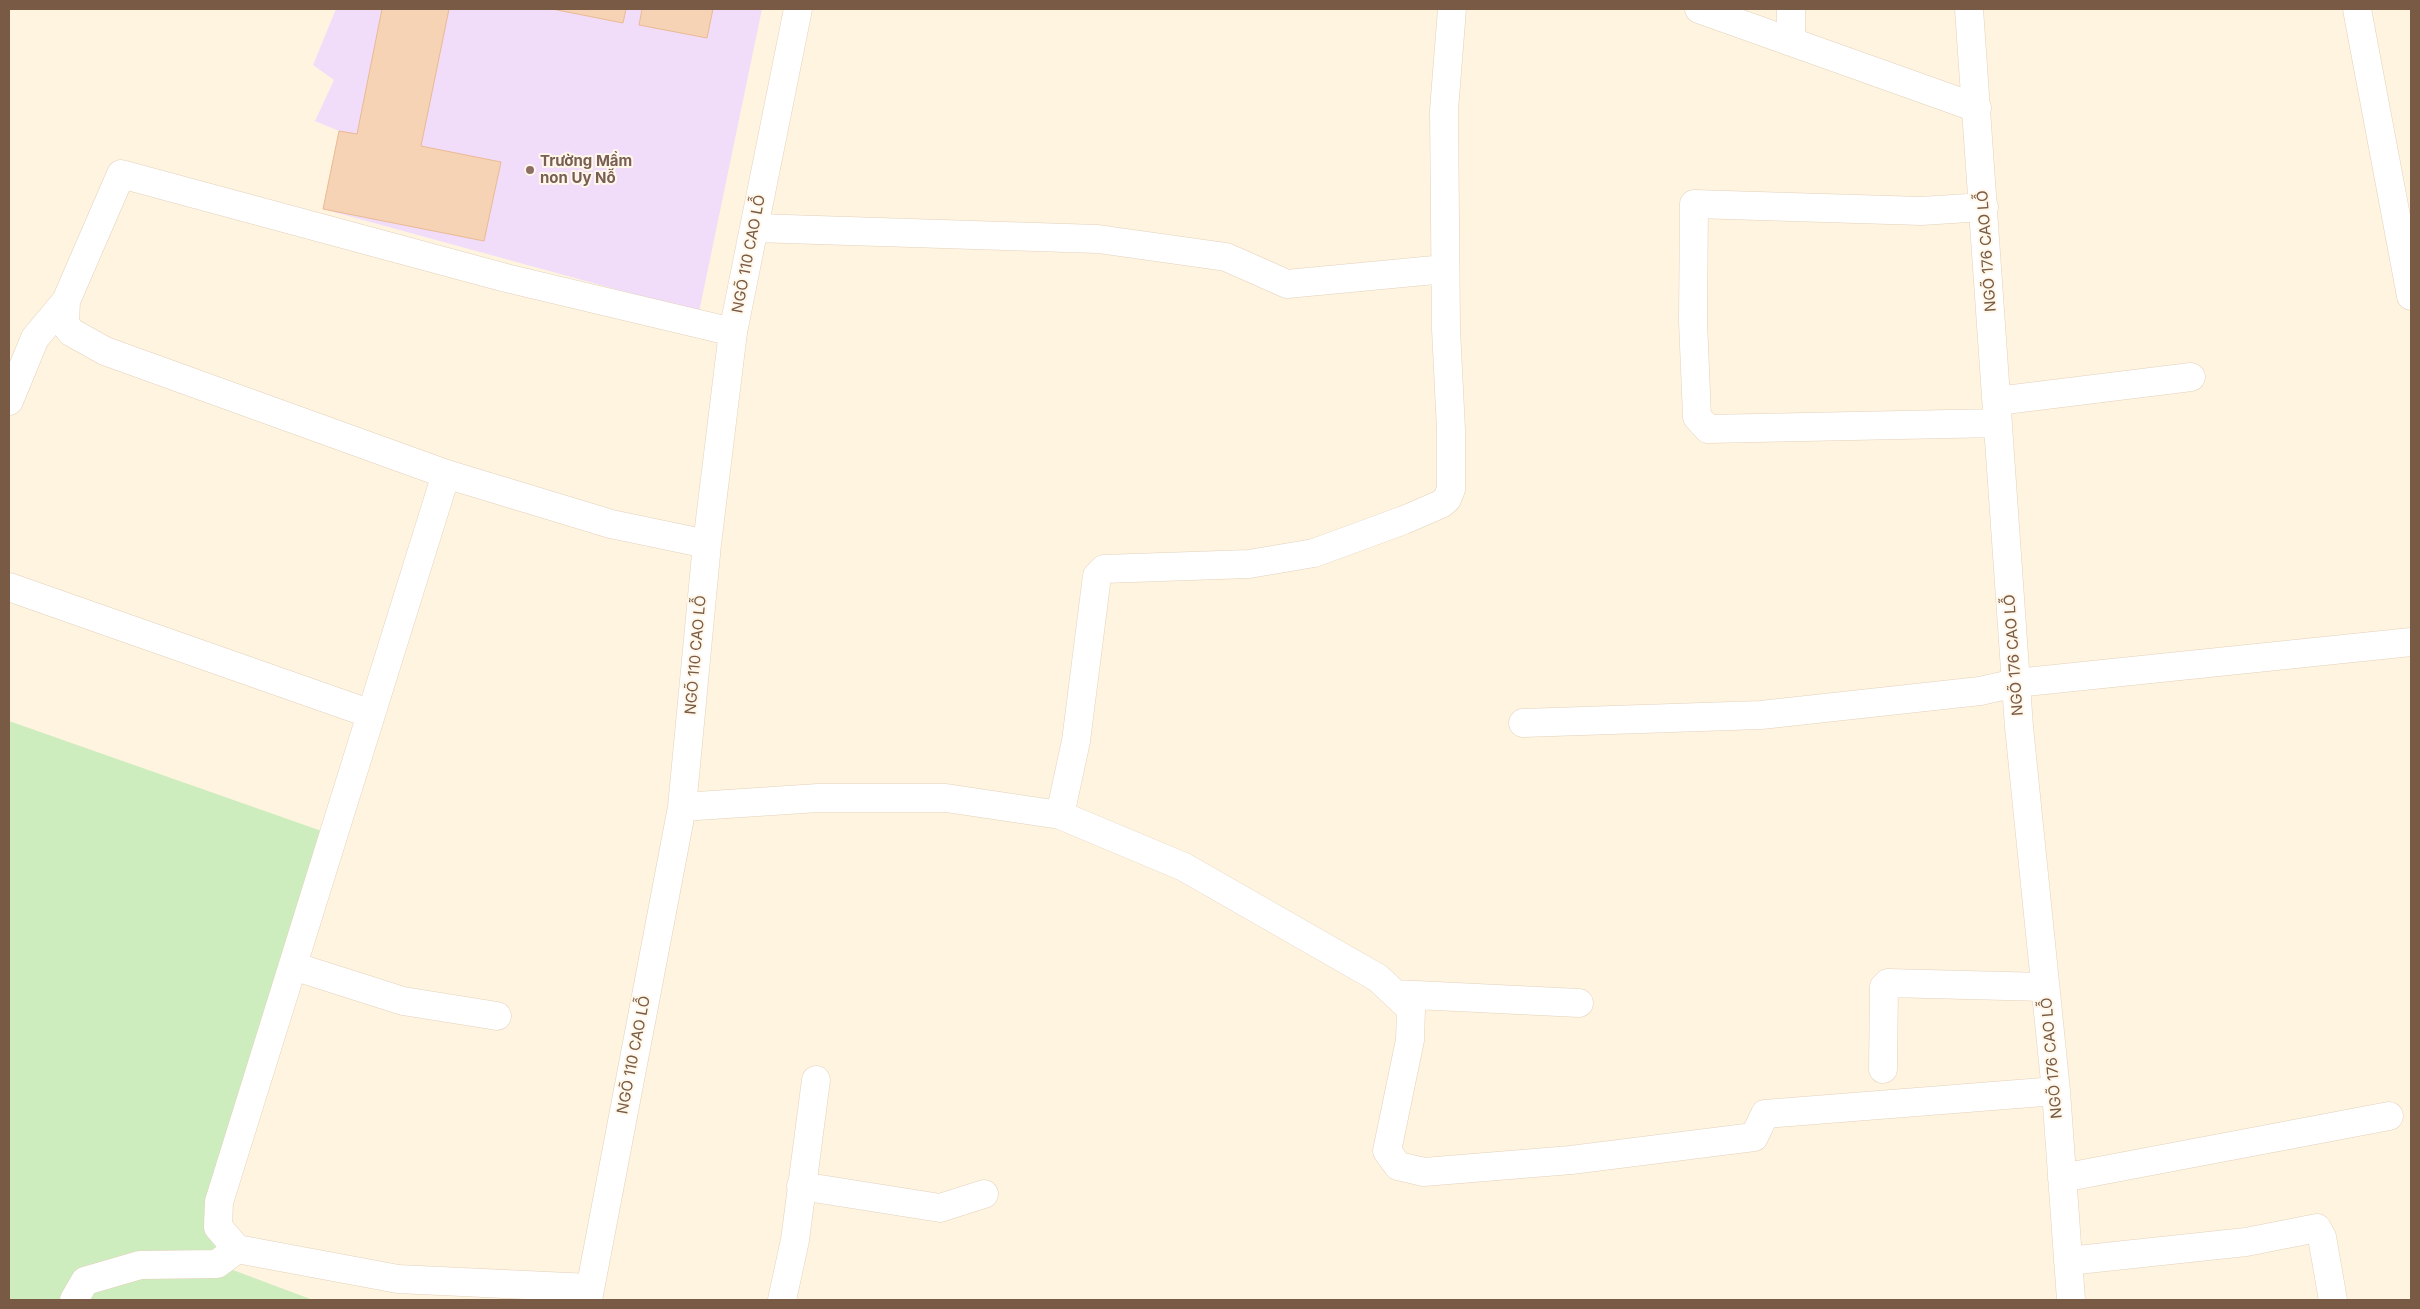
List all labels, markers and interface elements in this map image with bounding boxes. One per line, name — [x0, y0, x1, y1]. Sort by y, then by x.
place label: Trường Mầm non Uy Nỗ — [540, 152, 632, 187]
marker: Trường Mầm non Uy Nỗ — [524, 164, 536, 176]
street label: NGÕ 176 CAO LỖ — [1974, 190, 2000, 312]
street label: NGÕ 110 CAO LỖ — [729, 193, 769, 315]
street label: NGÕ 176 CAO LỖ — [2001, 594, 2027, 716]
street label: NGÕ 110 CAO LỖ — [682, 595, 710, 715]
street label: NGÕ 110 CAO LỖ — [614, 994, 654, 1116]
street label: NGÕ 176 CAO LỖ — [2038, 997, 2066, 1119]

